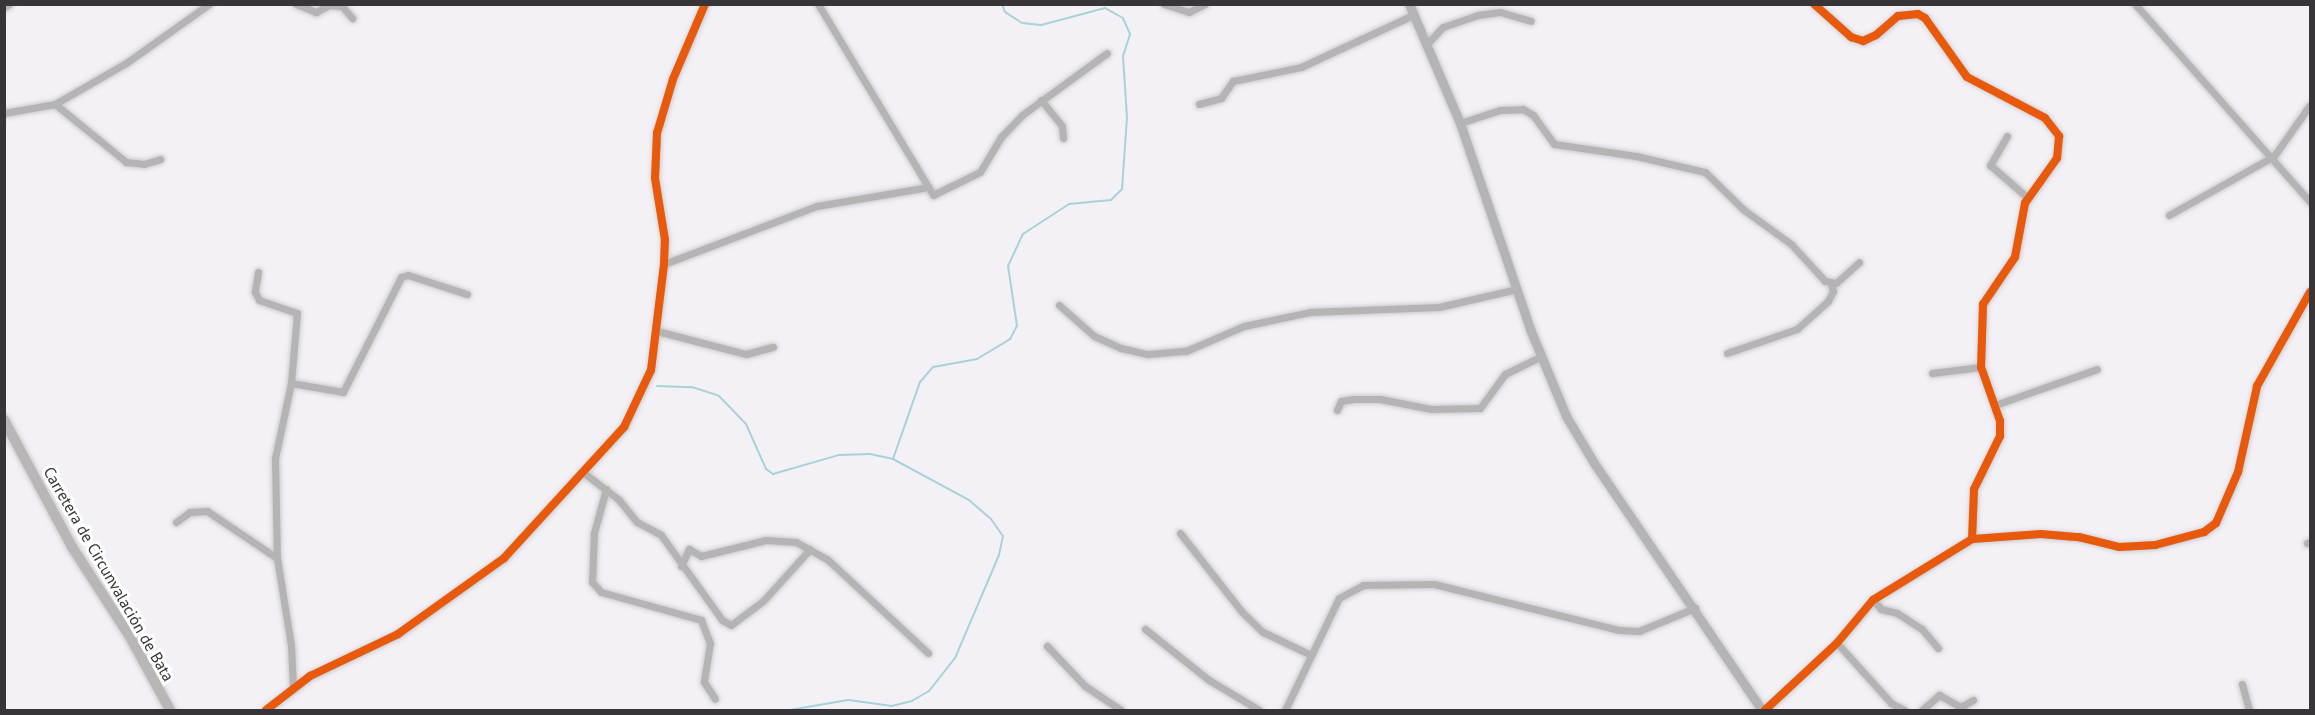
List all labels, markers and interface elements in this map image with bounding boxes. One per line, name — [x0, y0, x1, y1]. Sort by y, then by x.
street label: Carretera de Circunvalación de Bata — [40, 463, 178, 685]

